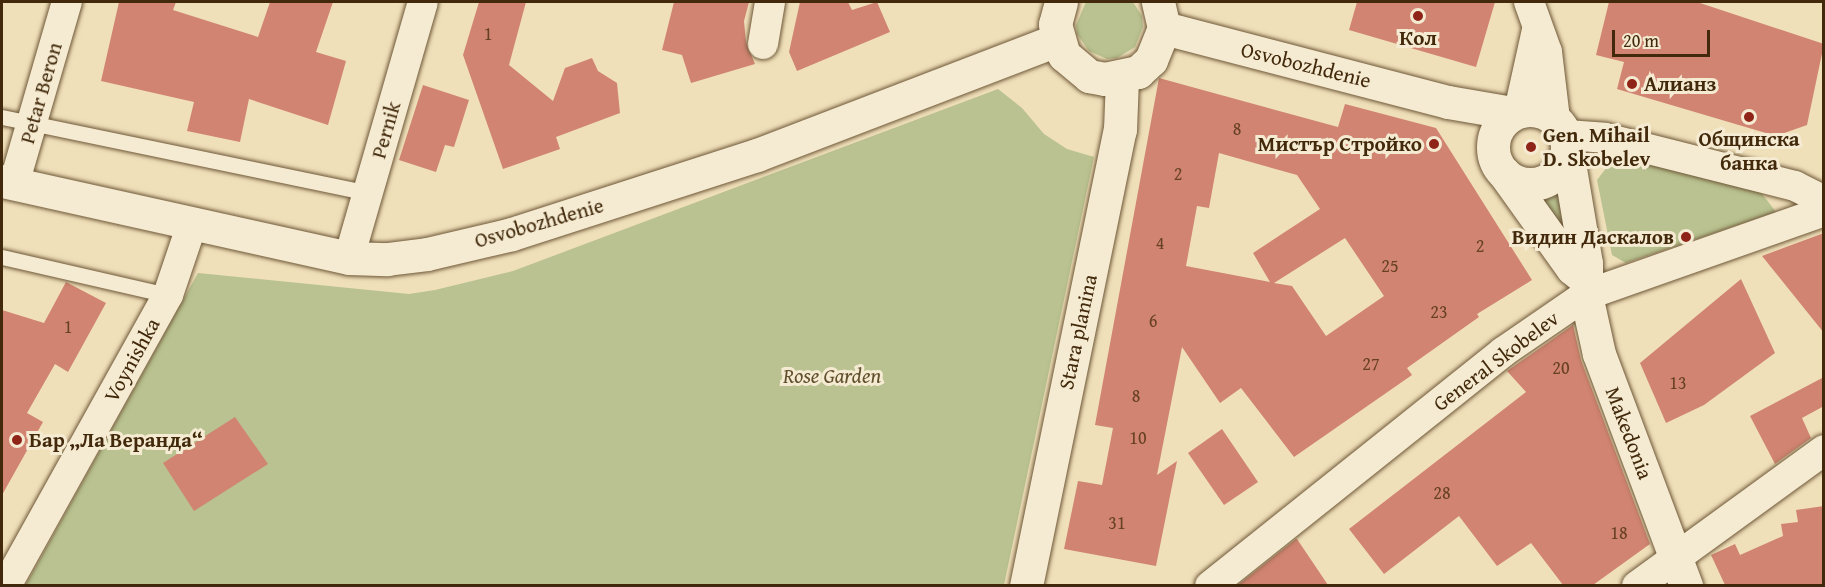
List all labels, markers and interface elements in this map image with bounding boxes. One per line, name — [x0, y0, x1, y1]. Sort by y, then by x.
marker: Кол — [1411, 9, 1425, 23]
scale bar — [1615, 18, 1712, 56]
house number: 1 — [484, 23, 492, 45]
place label: Кол — [1399, 25, 1437, 51]
text: 20 m — [1623, 27, 1659, 54]
street label: Osvobozhdenie — [1238, 37, 1374, 93]
street label: Petar Beron — [15, 39, 67, 147]
place label: Алианз — [1644, 71, 1717, 97]
marker: Алианз — [1625, 77, 1639, 91]
street label: Pernik — [366, 99, 406, 161]
marker: Общинска банка — [1742, 110, 1756, 124]
house number: 8 — [1233, 118, 1241, 140]
place label: Gen. Mihail D. Skobelev — [1543, 122, 1650, 172]
place label: Общинска банка — [1698, 126, 1800, 176]
place label: Мистър Стройко — [1258, 131, 1422, 157]
marker: Мистър Стройко — [1427, 137, 1441, 151]
marker: Gen. Mihail D. Skobelev — [1524, 140, 1538, 154]
house number: 2 — [1174, 163, 1182, 185]
street label: Osvobozhdenie — [472, 193, 606, 253]
place label: Видин Даскалов — [1512, 224, 1674, 250]
marker: Видин Даскалов — [1679, 230, 1693, 244]
house number: 4 — [1156, 232, 1164, 254]
house number: 2 — [1476, 235, 1484, 257]
house number: 25 — [1381, 255, 1399, 277]
street label: Stara planina — [1053, 272, 1103, 392]
house number: 23 — [1430, 301, 1448, 323]
street label: General Skobelev — [1428, 306, 1564, 416]
house number: 6 — [1149, 310, 1157, 332]
street label: Voynishka — [99, 314, 165, 406]
house number: 1 — [64, 316, 72, 338]
house number: 27 — [1362, 353, 1380, 375]
house number: 20 — [1552, 357, 1570, 379]
park label: Rose Garden — [783, 363, 881, 389]
house number: 13 — [1669, 372, 1687, 394]
street label: Makedonia — [1600, 383, 1658, 483]
house number: 8 — [1132, 385, 1140, 407]
place label: Бар „Ла Веранда“ — [29, 427, 203, 453]
house number: 10 — [1129, 427, 1147, 449]
marker: Бар „Ла Веранда“ — [10, 433, 24, 447]
house number: 28 — [1433, 482, 1451, 504]
house number: 31 — [1108, 512, 1126, 534]
house number: 18 — [1610, 522, 1628, 544]

